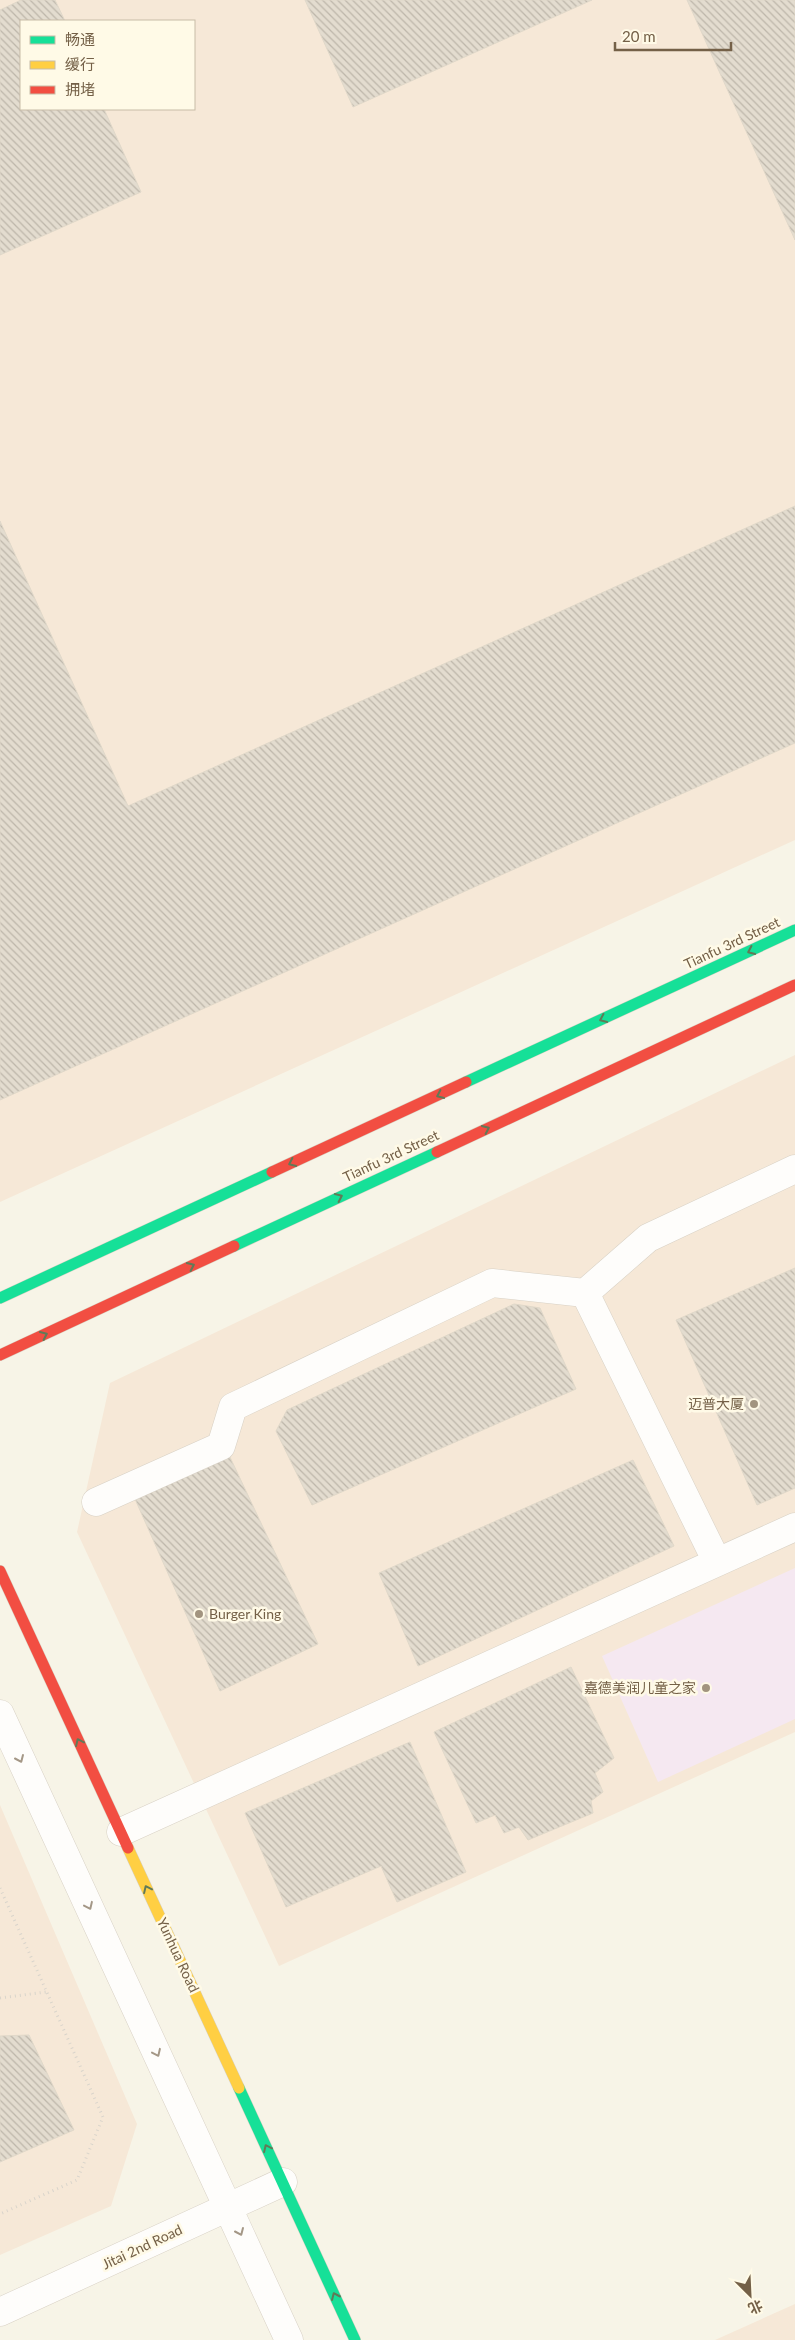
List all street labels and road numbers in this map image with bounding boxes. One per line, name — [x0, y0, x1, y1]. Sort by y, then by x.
street label: Tianfu 3rd Street — [681, 913, 782, 972]
street label: Tianfu 3rd Street — [340, 1126, 441, 1185]
street label: Yunhua Road — [154, 1915, 203, 1995]
street label: Jitai 2nd Road — [99, 2221, 185, 2273]

